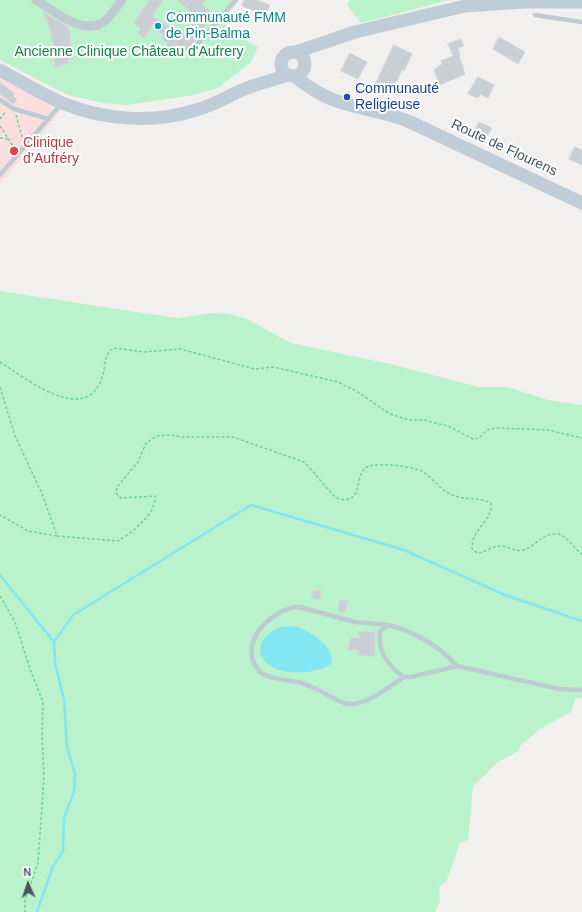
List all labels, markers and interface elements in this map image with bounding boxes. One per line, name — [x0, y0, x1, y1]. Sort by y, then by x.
place label: Communauté FMM de Pin-Balma — [166, 10, 286, 42]
marker: Communauté FMM de Pin-Balma — [153, 21, 163, 31]
park label: Ancienne Clinique Château d'Aufrery — [14, 44, 244, 60]
place label: Communauté Religieuse — [355, 81, 439, 114]
marker: Communauté Religieuse — [342, 92, 352, 102]
street label: Route de Flourens — [448, 116, 560, 180]
place label: Clinique d’Aufréry — [23, 135, 79, 168]
marker: Clinique d’Aufréry — [8, 145, 20, 157]
north arrow — [8, 864, 48, 904]
text: N — [23, 866, 32, 878]

